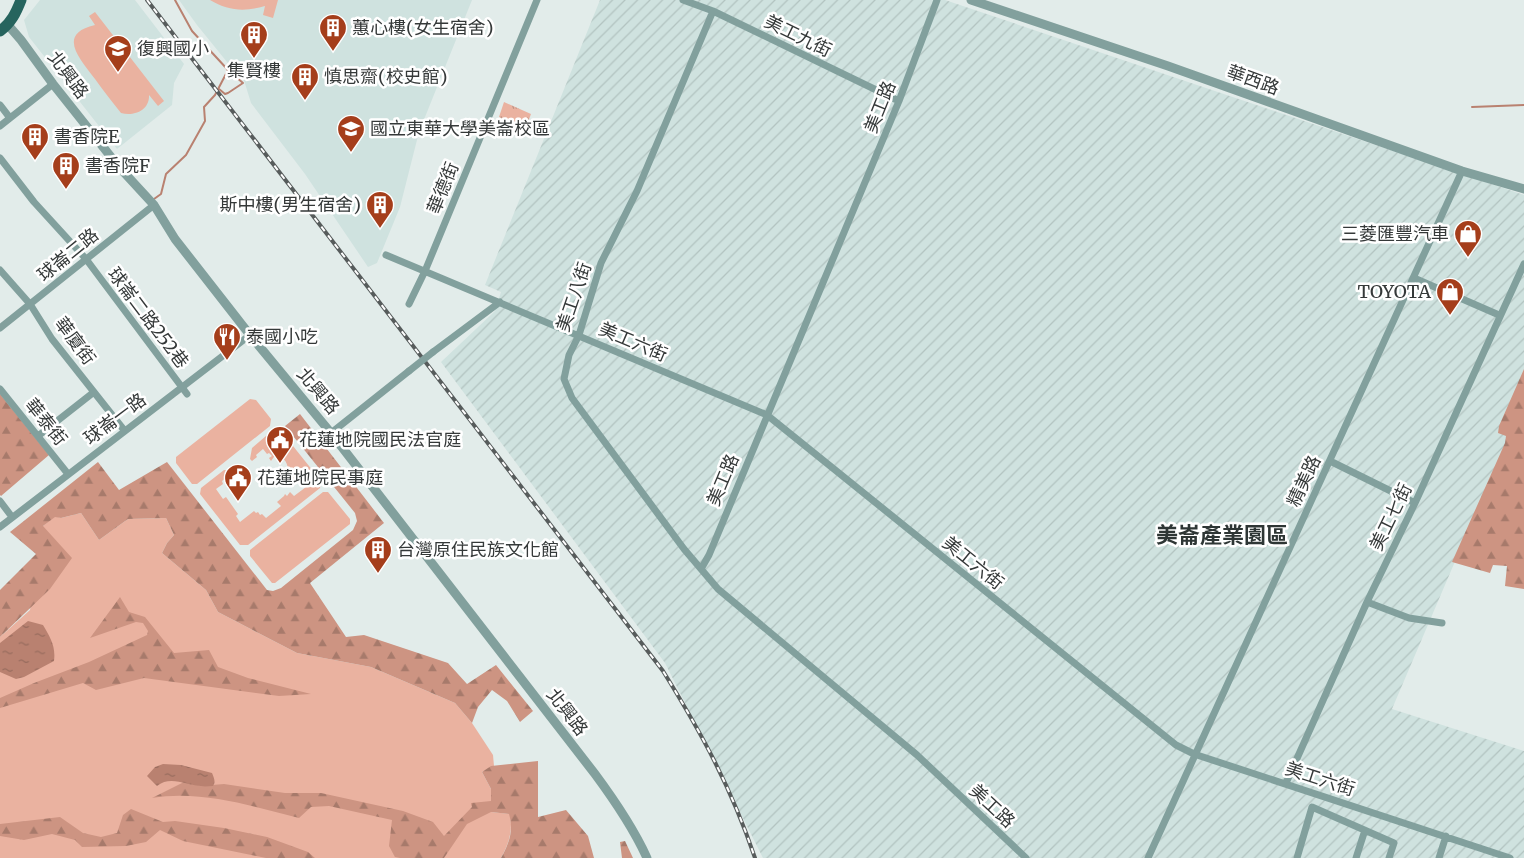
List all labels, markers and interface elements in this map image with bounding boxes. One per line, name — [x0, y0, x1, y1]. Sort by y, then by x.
street label: 美工九街 — [761, 9, 836, 62]
building icon: 蕙心樓(女生宿舍) — [318, 13, 348, 52]
place label: 蕙心樓(女生宿舍) — [352, 16, 493, 39]
building icon: 集賢樓 — [239, 20, 269, 59]
school or university icon: 復興國小 — [103, 34, 133, 73]
place label: 復興國小 — [137, 37, 209, 60]
street label: 北興路 — [43, 46, 94, 103]
place label: 集賢樓 — [227, 59, 281, 82]
street label: 華西路 — [1224, 59, 1282, 100]
building icon: 慎思齋(校史館) — [290, 62, 320, 101]
place label: 慎思齋(校史館) — [324, 65, 447, 88]
street label: 美工路 — [859, 77, 900, 136]
school or university icon: 國立東華大學美崙校區 — [336, 114, 366, 153]
place label: 國立東華大學美崙校區 — [370, 117, 550, 140]
building icon: 書香院E — [20, 122, 50, 161]
place label: 書香院E — [54, 125, 120, 148]
building icon: 書香院F — [51, 151, 81, 190]
place label: 書香院F — [85, 154, 150, 177]
street label: 華德街 — [422, 158, 463, 217]
building icon: 斯中樓(男生宿舍) — [365, 190, 395, 229]
place label: 斯中樓(男生宿舍) — [220, 193, 361, 216]
shop icon: 三菱匯豐汽車 — [1453, 219, 1483, 258]
place label: 三菱匯豐汽車 — [1341, 222, 1449, 245]
street label: 球崙二路 — [32, 223, 103, 286]
street label: 美工八街 — [551, 259, 596, 335]
street label: 球崙二路252巷 — [103, 263, 194, 373]
shop icon: TOYOTA — [1435, 277, 1465, 316]
place label: TOYOTA — [1357, 280, 1431, 303]
street label: 華廈街 — [50, 312, 101, 369]
street label: 美工六街 — [596, 317, 671, 366]
restaurant icon: 泰國小吃 — [212, 322, 242, 361]
place label: 泰國小吃 — [246, 325, 318, 348]
street label: 北興路 — [292, 363, 345, 419]
street label: 球崙一路 — [79, 388, 150, 449]
street label: 華泰街 — [20, 393, 72, 450]
public building icon: 花蓮地院國民法官庭 — [265, 425, 295, 464]
place label: 花蓮地院國民法官庭 — [299, 428, 461, 451]
street label: 美工路 — [701, 450, 744, 509]
street label: 精美路 — [1282, 451, 1325, 510]
public building icon: 花蓮地院民事庭 — [223, 463, 253, 502]
place label: 花蓮地院民事庭 — [257, 466, 383, 489]
street label: 美工七街 — [1364, 479, 1417, 554]
district label: 美崙產業園區 — [1156, 521, 1288, 549]
street label: 美工六街 — [938, 531, 1009, 594]
building icon: 台灣原住民族文化館 — [363, 535, 393, 574]
place label: 台灣原住民族文化館 — [397, 538, 559, 561]
street label: 北興路 — [542, 683, 593, 740]
street label: 美工六街 — [1282, 756, 1358, 801]
street label: 美工路 — [965, 779, 1020, 832]

